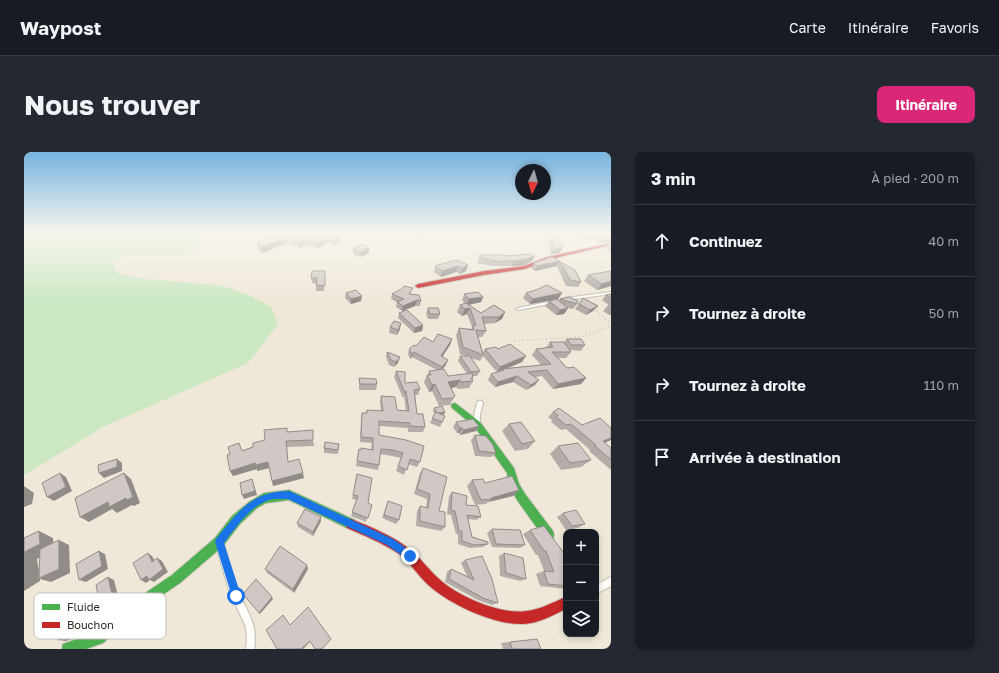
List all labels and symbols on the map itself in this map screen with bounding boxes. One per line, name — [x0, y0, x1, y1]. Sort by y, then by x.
north arrow — [515, 164, 551, 200]
route end — [401, 547, 419, 565]
route start — [227, 587, 245, 605]
legend — [34, 593, 166, 639]
text: Fluide — [67, 600, 100, 613]
text: Bouchon — [67, 618, 114, 631]

